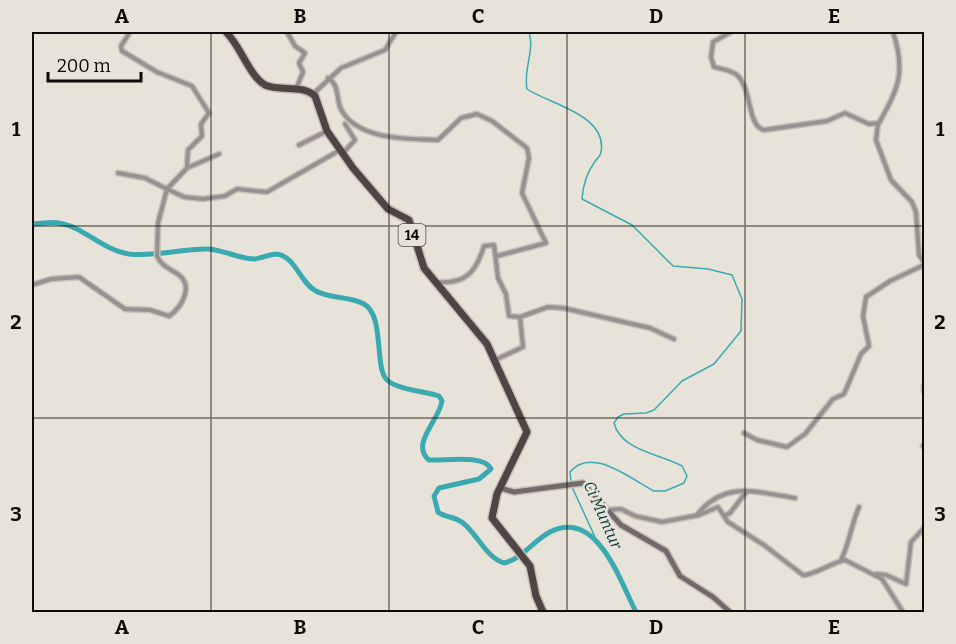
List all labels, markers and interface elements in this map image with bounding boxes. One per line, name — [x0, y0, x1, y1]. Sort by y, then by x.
text: A — [115, 4, 130, 28]
text: B — [294, 4, 307, 28]
text: C — [472, 4, 484, 28]
text: D — [649, 4, 663, 28]
text: E — [828, 4, 840, 28]
scale bar — [48, 45, 141, 83]
text: 200 m — [57, 55, 111, 77]
text: 1 — [12, 117, 21, 141]
text: 1 — [936, 117, 945, 141]
road number: 14 — [398, 224, 426, 246]
text: 2 — [10, 310, 22, 334]
text: 2 — [934, 310, 946, 334]
water label: Ci Muntur — [580, 478, 627, 553]
text: 3 — [10, 502, 22, 526]
text: 3 — [934, 502, 946, 526]
text: A — [115, 615, 130, 639]
text: B — [294, 615, 307, 639]
text: C — [472, 615, 484, 639]
text: D — [649, 615, 663, 639]
text: E — [828, 615, 840, 639]

